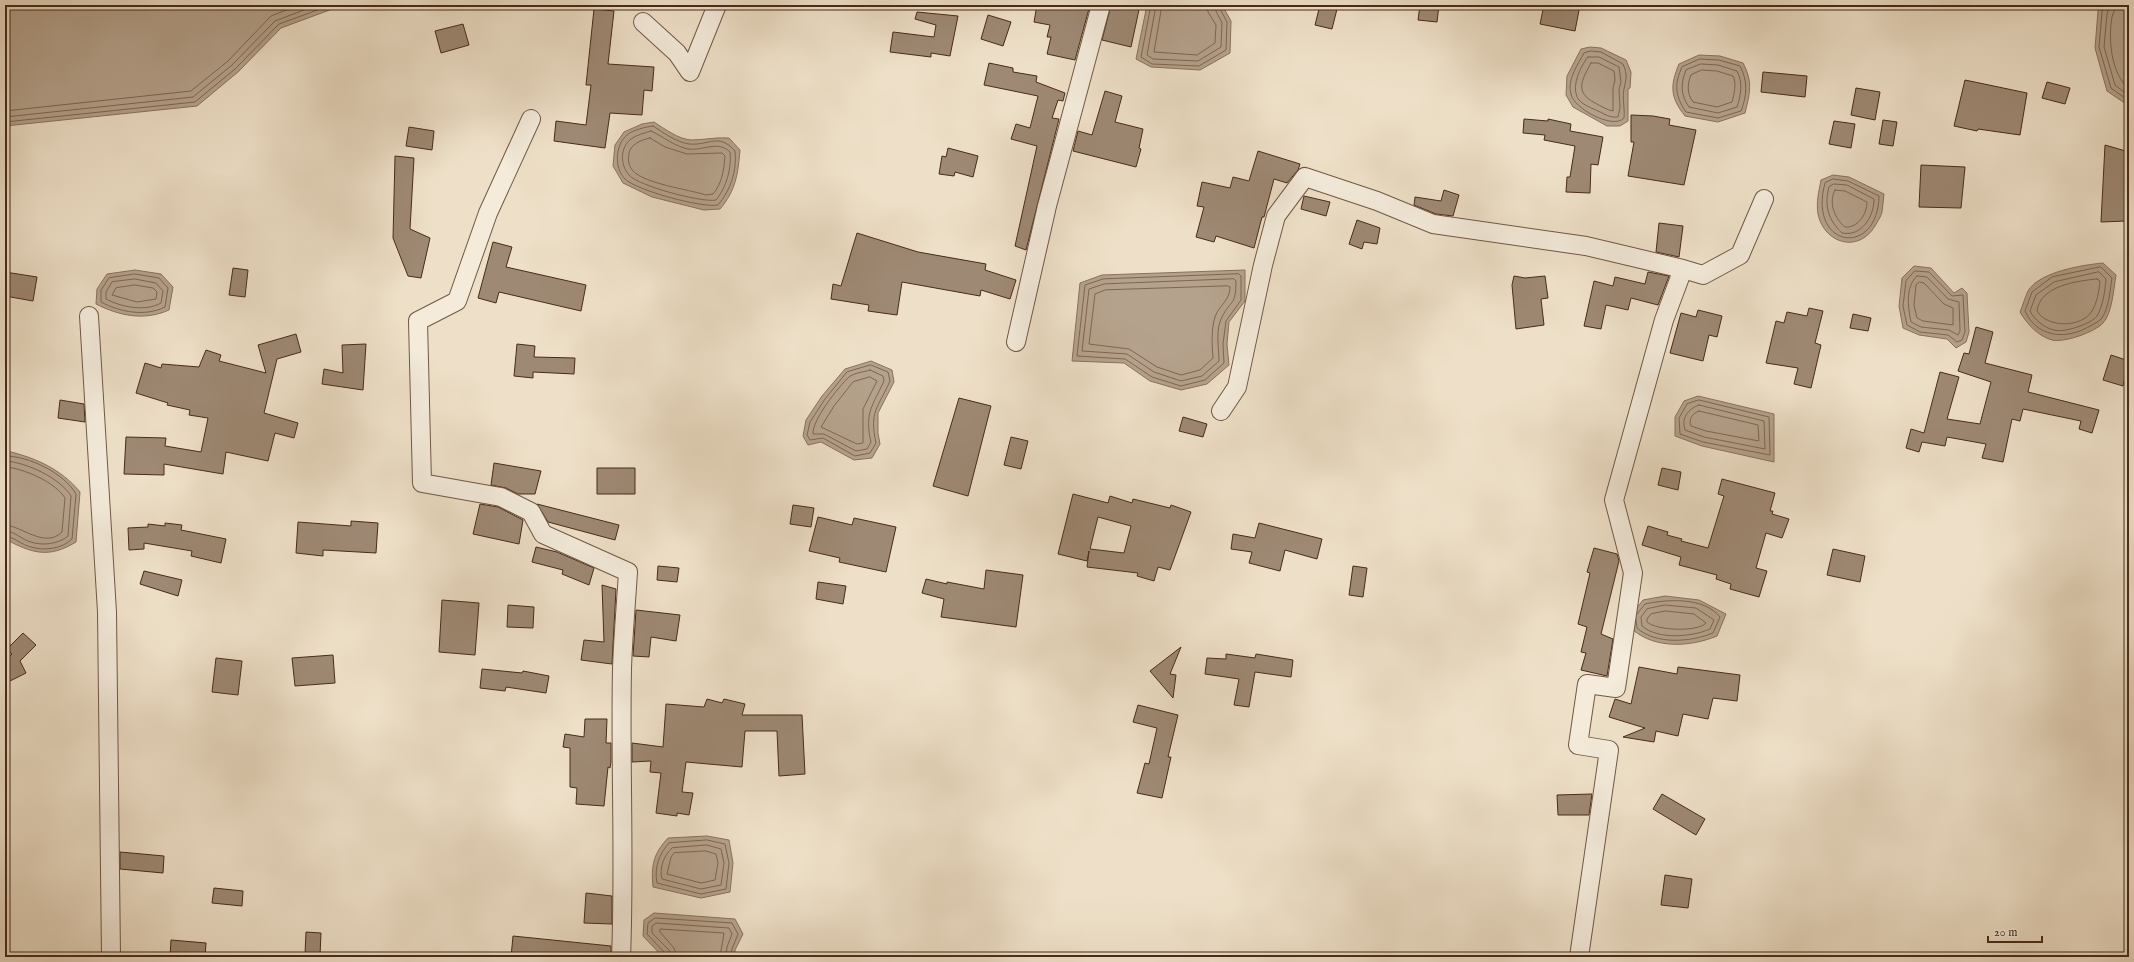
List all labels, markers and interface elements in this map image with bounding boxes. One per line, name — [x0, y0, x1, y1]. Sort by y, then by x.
scale bar — [1988, 918, 2042, 944]
text: 20 m — [1994, 925, 2017, 940]

